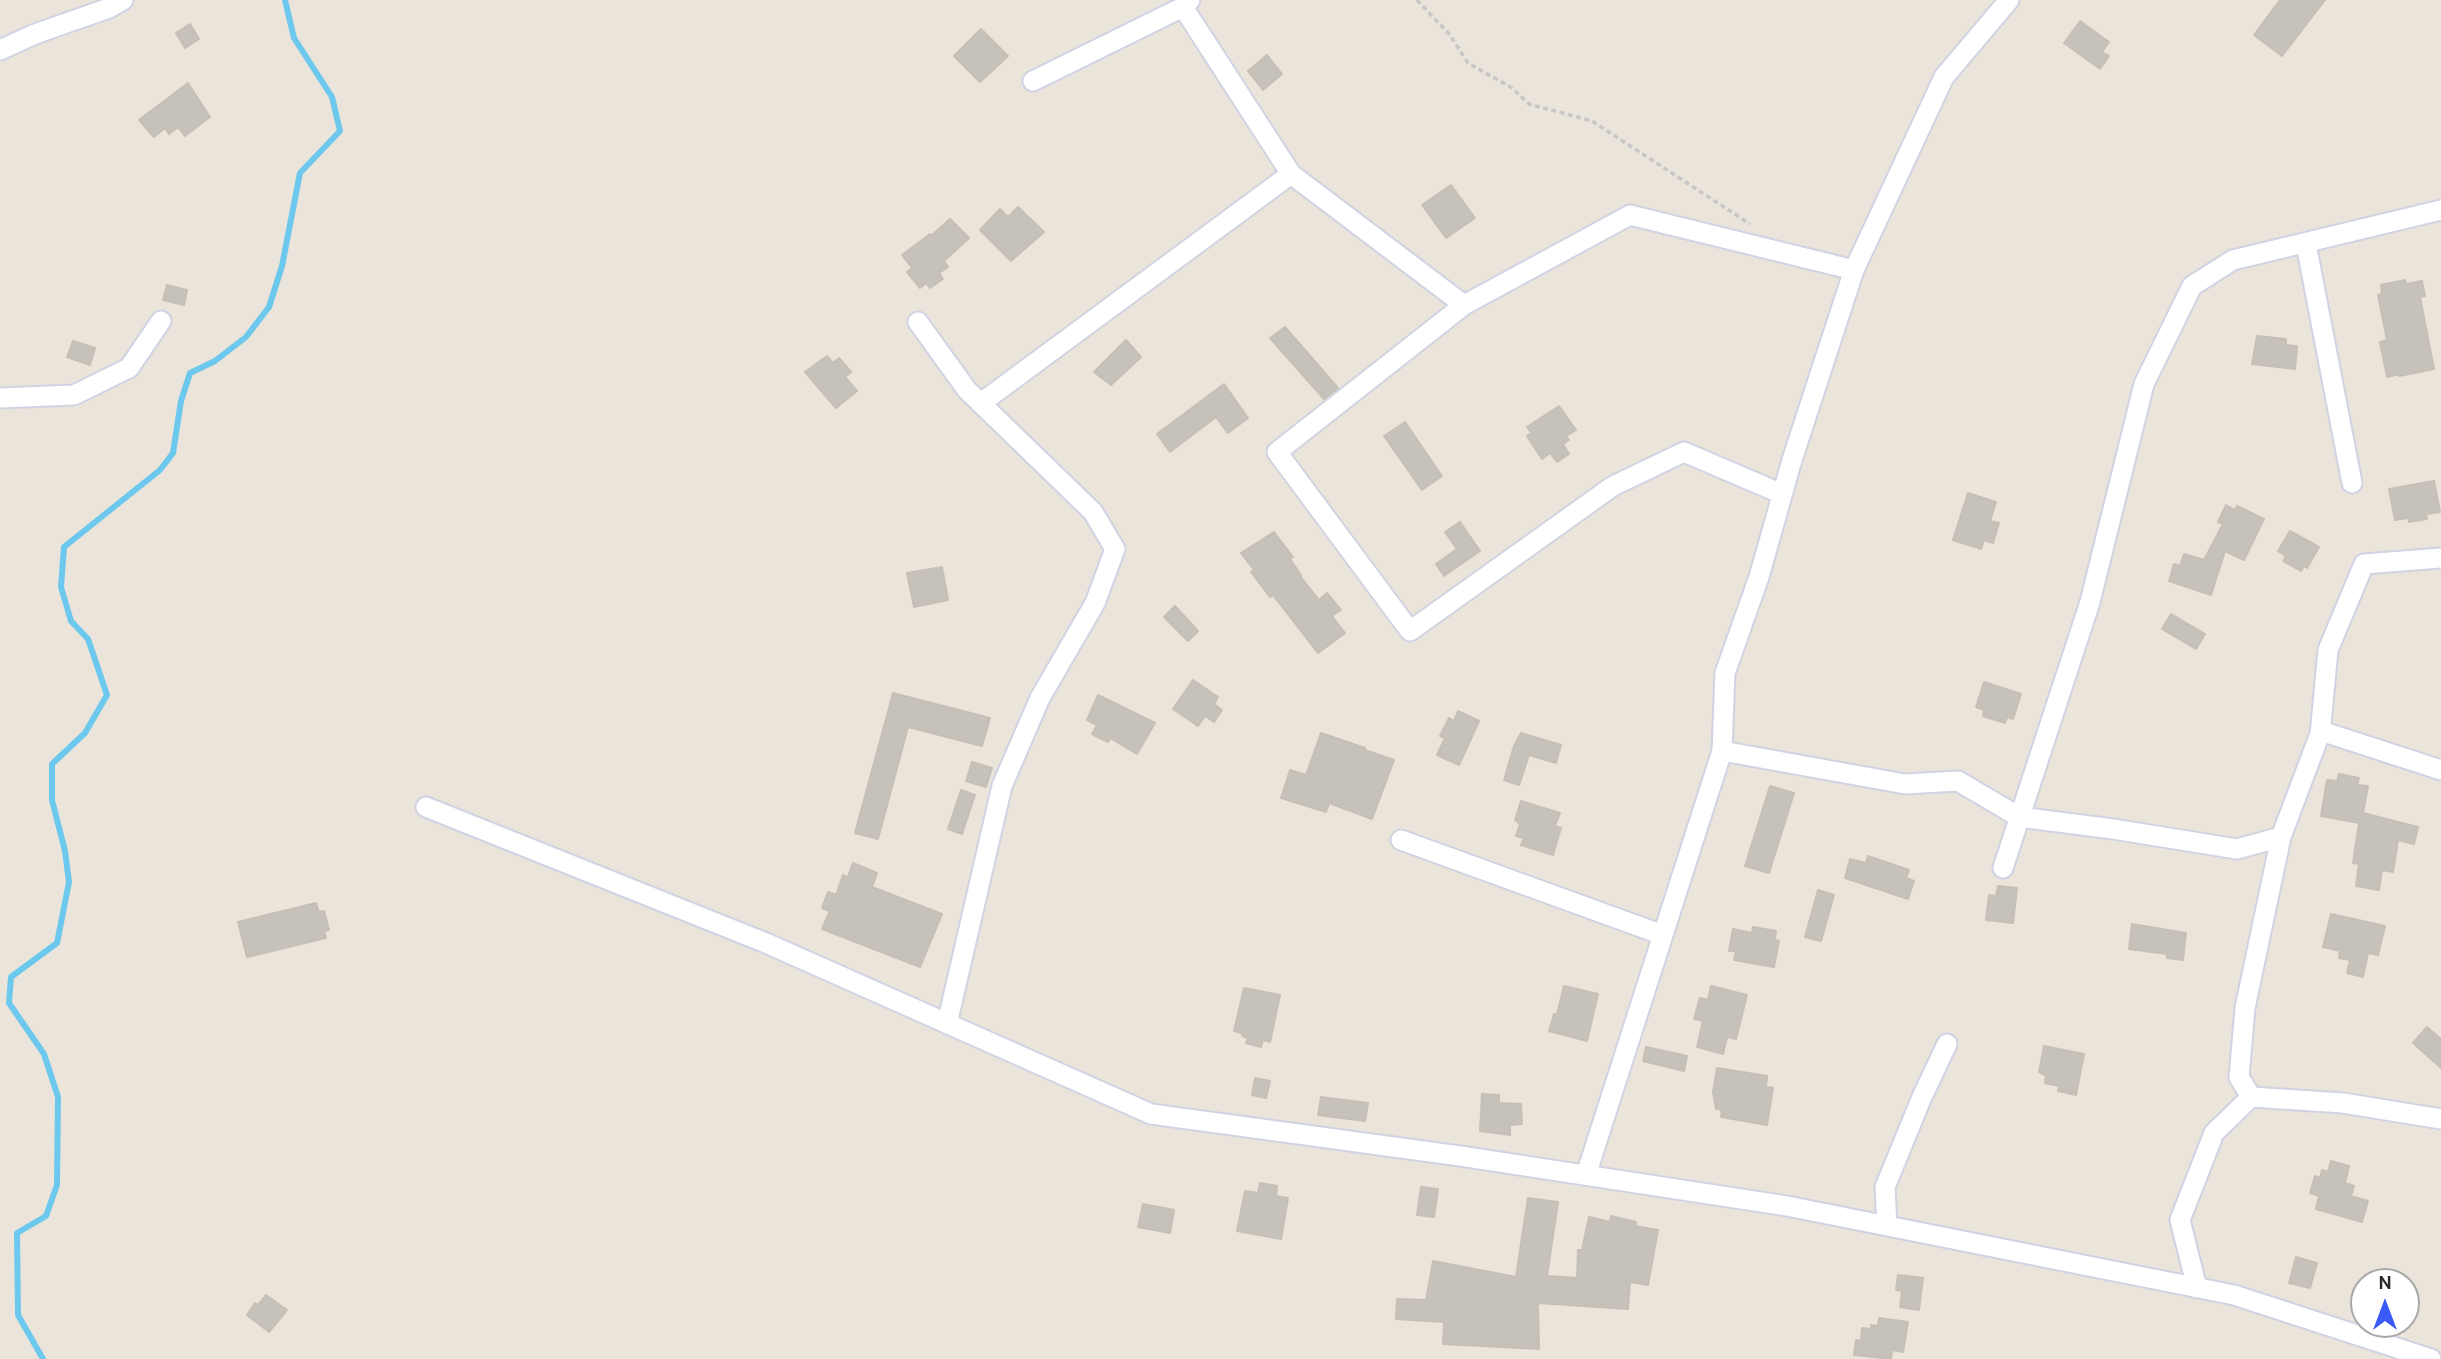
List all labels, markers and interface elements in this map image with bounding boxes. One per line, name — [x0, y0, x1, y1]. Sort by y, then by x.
north arrow — [2350, 1268, 2420, 1338]
text: N — [2378, 1272, 2392, 1296]

